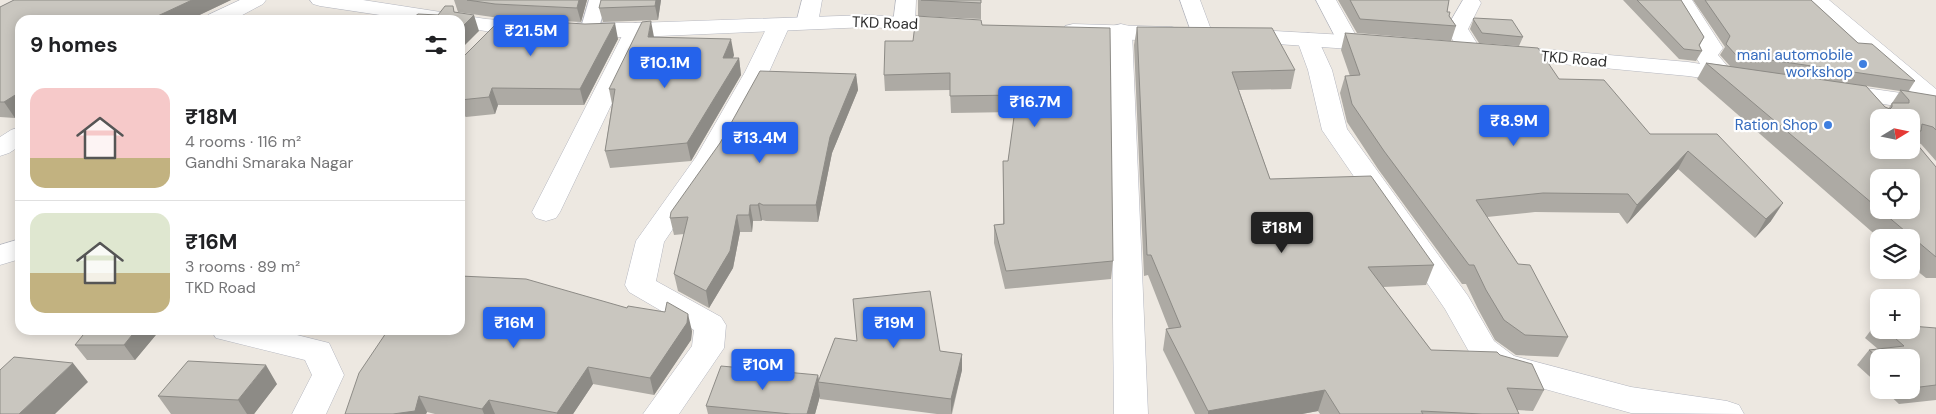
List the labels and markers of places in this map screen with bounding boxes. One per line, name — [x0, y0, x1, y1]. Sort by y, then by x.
pin: ₹21.5M — [490, 15, 572, 57]
place label: mani automobile workshop — [1737, 45, 1853, 82]
pin: ₹10.1M — [624, 46, 706, 89]
marker: mani automobile workshop — [1857, 58, 1869, 70]
pin: ₹16.7M — [994, 86, 1076, 128]
pin: ₹8.9M — [1479, 104, 1549, 147]
place label: Ration Shop — [1735, 115, 1818, 135]
marker: Ration Shop — [1822, 119, 1834, 131]
pin: ₹13.4M — [719, 121, 801, 164]
pin: ₹18M — [1252, 212, 1312, 254]
pin: ₹16M — [484, 306, 544, 349]
pin: ₹19M — [864, 306, 924, 349]
pin: ₹10M — [733, 348, 793, 391]

